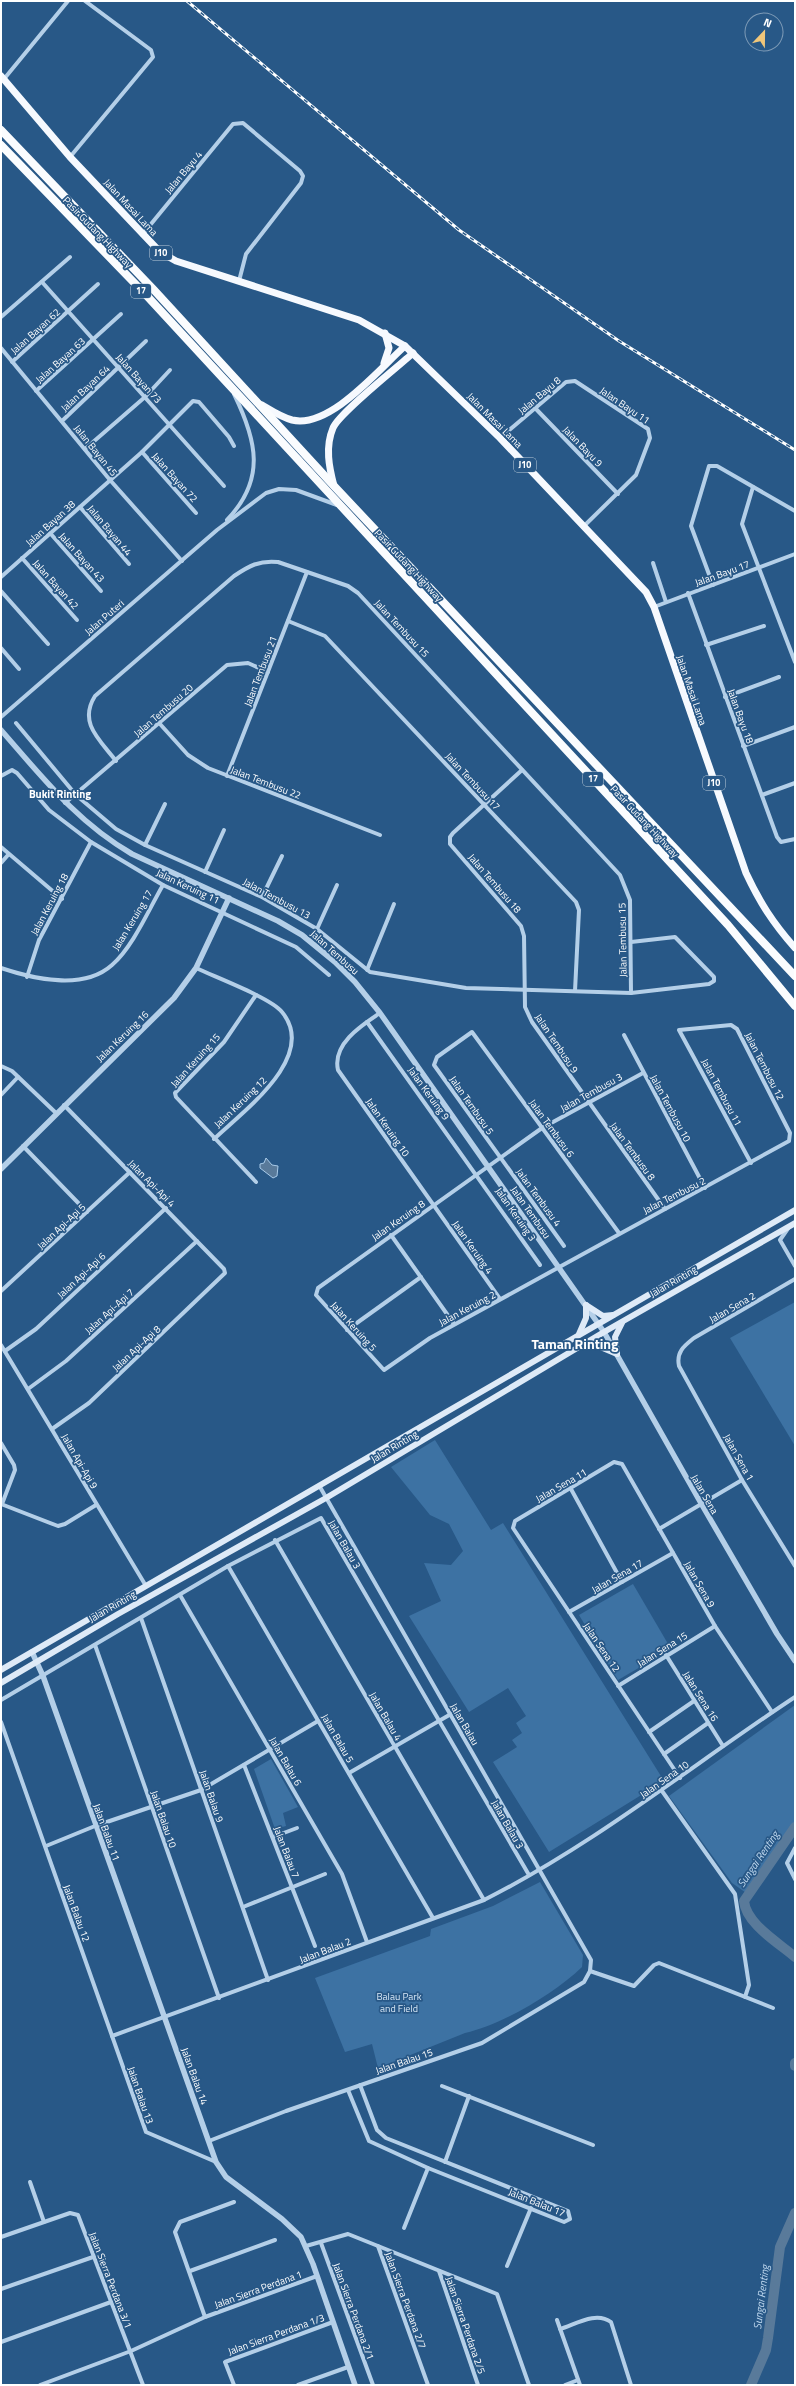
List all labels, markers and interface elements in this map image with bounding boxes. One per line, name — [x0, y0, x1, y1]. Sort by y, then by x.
north arrow — [744, 12, 784, 52]
text: N — [761, 14, 774, 32]
street label: Jalan Bayu 4 — [161, 147, 206, 197]
street label: Jalan Masai Lama — [100, 175, 161, 239]
street label: Pasir Gudang Highway — [59, 193, 136, 272]
road number: J10 — [150, 246, 172, 260]
road number: 17 — [131, 284, 151, 298]
street label: Jalan Bayan 62 — [7, 305, 64, 358]
street label: Jalan Bayan 63 — [32, 334, 89, 387]
street label: Jalan Bayan 73 — [112, 350, 165, 407]
street label: Jalan Bayan 64 — [57, 361, 114, 415]
street label: Jalan Bayu 8 — [515, 373, 564, 418]
street label: Jalan Bayu 11 — [597, 383, 653, 428]
street label: Jalan Masai Lama — [463, 389, 526, 452]
street label: Jalan Bayan 45 — [70, 421, 121, 480]
street label: Jalan Bayu 9 — [559, 422, 606, 470]
street label: Jalan Bayan 72 — [148, 449, 201, 506]
road number: J10 — [514, 458, 536, 472]
street label: Jalan Bayan 38 — [22, 497, 79, 550]
street label: Jalan Bayan 44 — [84, 502, 136, 559]
street label: Pasir Gudang Highway — [371, 526, 447, 605]
street label: Jalan Bayan 43 — [55, 529, 108, 586]
street label: Jalan Bayan 42 — [29, 556, 82, 613]
street label: Jalan Bayu 17 — [693, 557, 752, 590]
street label: Jalan Puteri — [81, 596, 127, 639]
street label: Jalan Tembusu 15 — [371, 596, 433, 661]
street label: Jalan Tembusu 21 — [240, 634, 281, 709]
street label: Jalan Masai Lama — [672, 653, 711, 727]
street label: Jalan Tembusu 20 — [130, 680, 197, 740]
street label: Jalan Bayu 18 — [724, 687, 758, 746]
street label: Jalan Tembusu 17 — [442, 749, 504, 814]
street label: Jalan Tembusu 22 — [228, 762, 303, 803]
road number: 17 — [583, 772, 603, 786]
road number: J10 — [703, 776, 725, 790]
street label: Pasir Gudang Highway — [607, 782, 683, 861]
district label: Bukit Rinting — [29, 786, 91, 802]
street label: Jalan Tembusu 18 — [465, 850, 525, 917]
street label: Jalan Keruing 11 — [154, 865, 222, 908]
street label: Jalan Keruing 18 — [27, 870, 72, 938]
street label: Jalan Tembusu 13 — [240, 874, 313, 923]
street label: Jalan Keruing 17 — [108, 887, 156, 953]
street label: Jalan Tembusu 15 — [614, 902, 631, 977]
street label: Jalan Tembusu — [307, 926, 362, 978]
street label: Jalan Keruing 16 — [93, 1007, 152, 1065]
street label: Jalan Tembusu 9 — [531, 1011, 582, 1076]
street label: Jalan Keruing 15 — [167, 1030, 224, 1091]
street label: Jalan Tembusu 12 — [741, 1030, 788, 1103]
street label: Jalan Tembusu 11 — [697, 1056, 746, 1129]
street label: Jalan Keruing 9 — [404, 1064, 453, 1123]
street label: Jalan Tembusu 3 — [557, 1069, 625, 1116]
street label: Jalan Tembusu 10 — [646, 1072, 695, 1145]
street label: Jalan Keruing 12 — [211, 1073, 270, 1131]
street label: Jalan Tembusu 5 — [446, 1073, 498, 1138]
street label: Jalan Keruing 10 — [362, 1095, 414, 1160]
street label: Jalan Tembusu 6 — [525, 1096, 578, 1161]
street label: Jalan Tembusu 8 — [606, 1119, 659, 1184]
street label: Jalan Api-Api 4 — [125, 1156, 179, 1211]
street label: Jalan Tembusu 4 — [514, 1166, 564, 1228]
street label: Jalan Tembusu 2 — [640, 1173, 708, 1218]
street label: Jalan Keruing 3 — [491, 1184, 540, 1244]
street label: Jalan Tembusu — [509, 1184, 553, 1240]
street label: Jalan Keruing 8 — [368, 1196, 429, 1245]
street label: Jalan Api-Api 5 — [34, 1200, 89, 1253]
street label: Jalan Keruing 4 — [448, 1217, 497, 1278]
street label: Jalan Api-Api 6 — [54, 1249, 109, 1302]
street label: Jalan Rinting — [647, 1262, 700, 1301]
street label: Jalan Api-Api 7 — [81, 1285, 137, 1338]
street label: Jalan Keruing 2 — [436, 1287, 498, 1330]
street label: Jalan Sena 2 — [706, 1288, 758, 1327]
street label: Jalan Keruing 5 — [327, 1298, 380, 1355]
street label: Jalan Api-Api 8 — [109, 1322, 164, 1375]
district label: Taman Rinting — [531, 1333, 619, 1354]
street label: Jalan Rinting — [368, 1426, 421, 1466]
street label: Jalan Api-Api 9 — [58, 1431, 102, 1492]
street label: Jalan Sena 1 — [720, 1431, 758, 1483]
street label: Jalan Sena 11 — [533, 1465, 590, 1506]
street label: Jalan Sena — [687, 1472, 722, 1517]
street label: Jalan Balau 3 — [324, 1517, 365, 1572]
street label: Jalan Sena 17 — [589, 1556, 646, 1597]
street label: Jalan Sena 9 — [680, 1558, 719, 1611]
street label: Jalan Rinting — [86, 1587, 139, 1626]
street label: Jalan Sena 12 — [579, 1619, 624, 1675]
street label: Jalan Sena 15 — [634, 1628, 691, 1671]
street label: Jalan Sena 16 — [679, 1668, 722, 1725]
street label: Jalan Balau 4 — [365, 1689, 406, 1744]
street label: Jalan Balau — [446, 1700, 483, 1748]
street label: Jalan Balau 5 — [317, 1711, 358, 1766]
street label: Jalan Balau 6 — [265, 1734, 306, 1789]
street label: Jalan Sena 10 — [637, 1757, 692, 1802]
street label: Jalan Balau 9 — [196, 1768, 228, 1825]
street label: Jalan Balau 10 — [147, 1788, 181, 1850]
street label: Jalan Balau 3 — [487, 1797, 528, 1852]
street label: Jalan Balau 11 — [89, 1801, 124, 1863]
street label: Jalan Balau 7 — [270, 1824, 303, 1880]
water label: Sungai Renting — [733, 1826, 784, 1890]
street label: Jalan Balau 12 — [59, 1882, 94, 1944]
street label: Jalan Balau 2 — [297, 1934, 353, 1967]
park label: Balau Park and Field — [376, 1989, 422, 2016]
street label: Jalan Balau 15 — [373, 2044, 435, 2078]
street label: Jalan Balau 14 — [177, 2045, 212, 2107]
street label: Jalan Balau 13 — [124, 2064, 157, 2126]
street label: Jalan Balau 17 — [506, 2184, 567, 2221]
street label: Jalan Sierra Perdana 3/1 — [85, 2230, 136, 2331]
street label: Jalan Sierra Perdana 2/7 — [381, 2250, 430, 2351]
street label: Jalan Sierra Perdana 2/1 — [329, 2261, 378, 2362]
water label: Sungai Renting — [749, 2262, 773, 2330]
street label: Jalan Sierra Perdana 1 — [212, 2267, 304, 2312]
street label: Jalan Sierra Perdana 2/5 — [442, 2274, 489, 2376]
street label: Jalan Sierra Perdana 1/3 — [226, 2310, 327, 2359]

